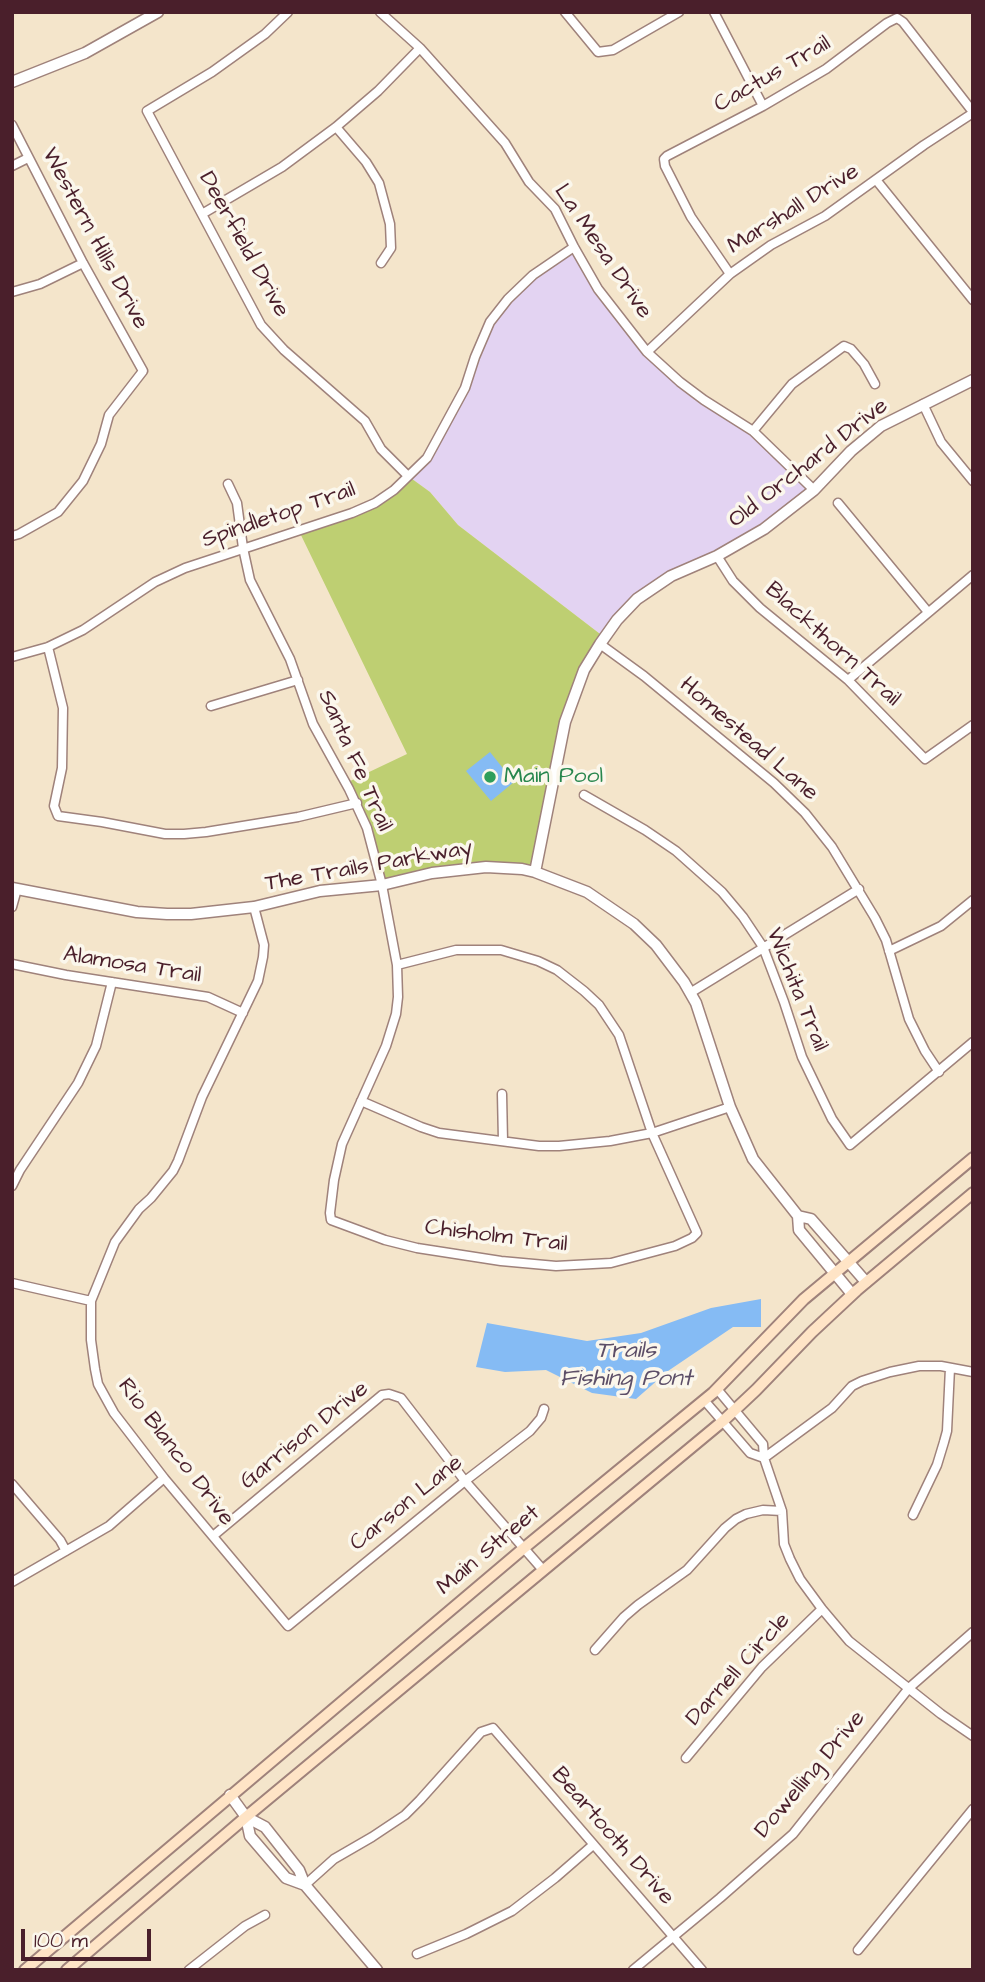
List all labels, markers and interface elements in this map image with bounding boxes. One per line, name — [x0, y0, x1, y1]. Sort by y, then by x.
street label: Cactus Trail — [710, 31, 836, 119]
street label: Western Hills Drive — [34, 144, 154, 334]
street label: Marshall Drive — [723, 159, 865, 261]
street label: Deerfield Drive — [192, 167, 294, 323]
street label: La Mesa Drive — [547, 180, 657, 324]
street label: Old Orchard Drive — [724, 393, 894, 535]
street label: Spindletop Trail — [199, 477, 359, 555]
street label: Blackthorn Trail — [758, 577, 906, 713]
street label: Homestead Lane — [673, 672, 823, 808]
street label: Santa Fe Trail — [311, 686, 397, 836]
place label: Main Pool — [504, 763, 603, 791]
marker: Main Pool — [482, 769, 498, 785]
street label: The Trails Parkway — [263, 835, 475, 899]
street label: Wichita Trail — [759, 924, 833, 1056]
street label: Alamosa Trail — [61, 941, 203, 991]
street label: Chisholm Trail — [423, 1215, 569, 1259]
water label: Trails Fishing Pont — [560, 1338, 692, 1394]
street label: Rio Blanco Drive — [111, 1374, 239, 1532]
street label: Garrison Drive — [235, 1376, 375, 1496]
street label: Carson Lane — [345, 1450, 469, 1558]
street label: Main Street — [432, 1500, 546, 1602]
street label: Darnell Circle — [681, 1608, 797, 1732]
street label: Dowelling Drive — [750, 1706, 872, 1844]
street label: Beartooth Drive — [545, 1762, 679, 1912]
scale bar — [24, 1916, 154, 1960]
text: 100 m — [34, 1926, 88, 1955]

